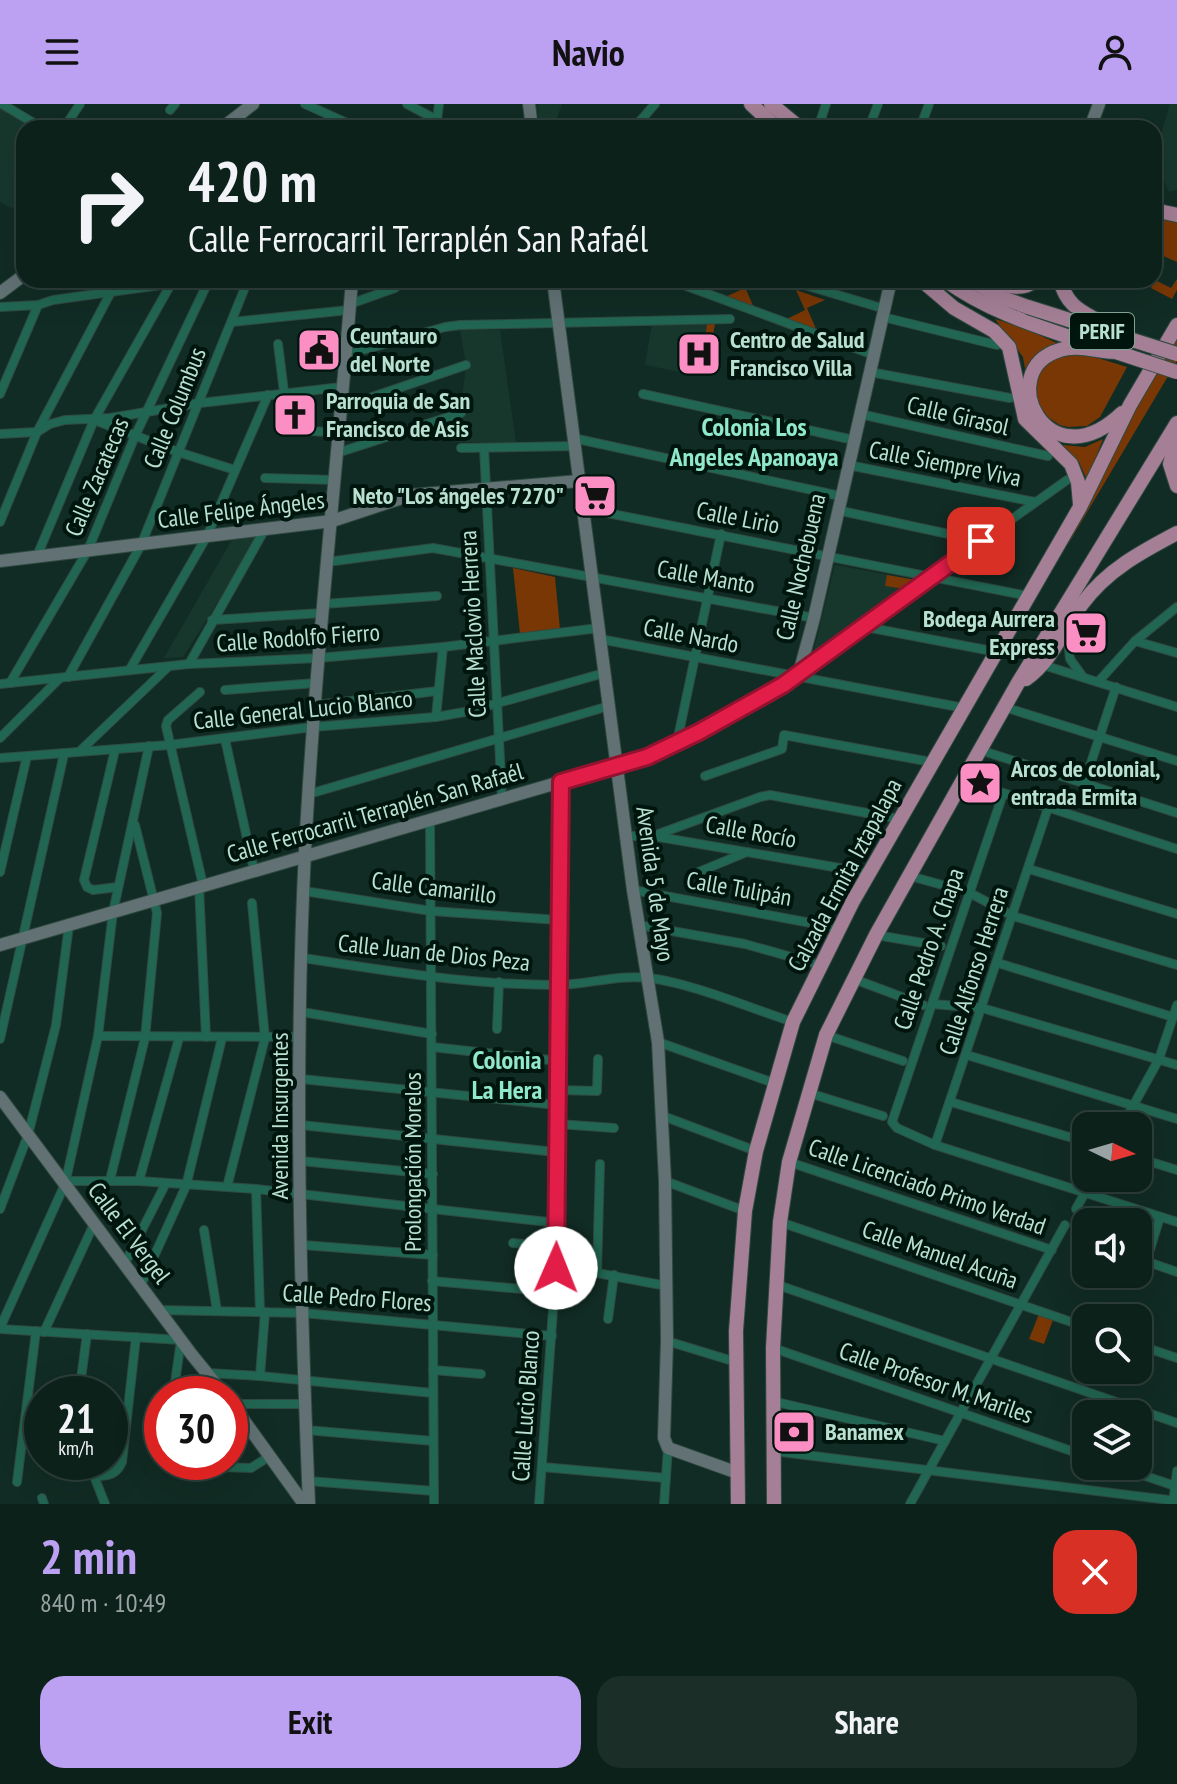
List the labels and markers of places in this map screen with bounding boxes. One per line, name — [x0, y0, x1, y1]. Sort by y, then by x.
place label: Ceuntauro del Norte — [350, 320, 438, 379]
place label: Centro de Salud Francisco Villa — [730, 324, 864, 383]
public building icon: Ceuntauro del Norte — [295, 326, 343, 374]
hospital icon: Centro de Salud Francisco Villa — [675, 330, 723, 378]
place label: Parroquia de San Francisco de Asis — [326, 385, 470, 444]
church icon: Parroquia de San Francisco de Asis — [271, 391, 319, 439]
supermarket icon: Neto "Los ángeles 7270" — [571, 472, 619, 520]
place label: Neto "Los ángeles 7270" — [353, 480, 564, 511]
pin — [947, 507, 1015, 575]
place label: Bodega Aurrera Express — [923, 603, 1055, 662]
supermarket icon: Bodega Aurrera Express — [1062, 609, 1110, 657]
place label: Arcos de colonial, entrada Ermita — [1010, 753, 1160, 812]
place icon: Arcos de colonial, entrada Ermita — [956, 759, 1004, 807]
bank icon: Banamex — [770, 1408, 818, 1456]
place label: Banamex — [825, 1416, 904, 1447]

